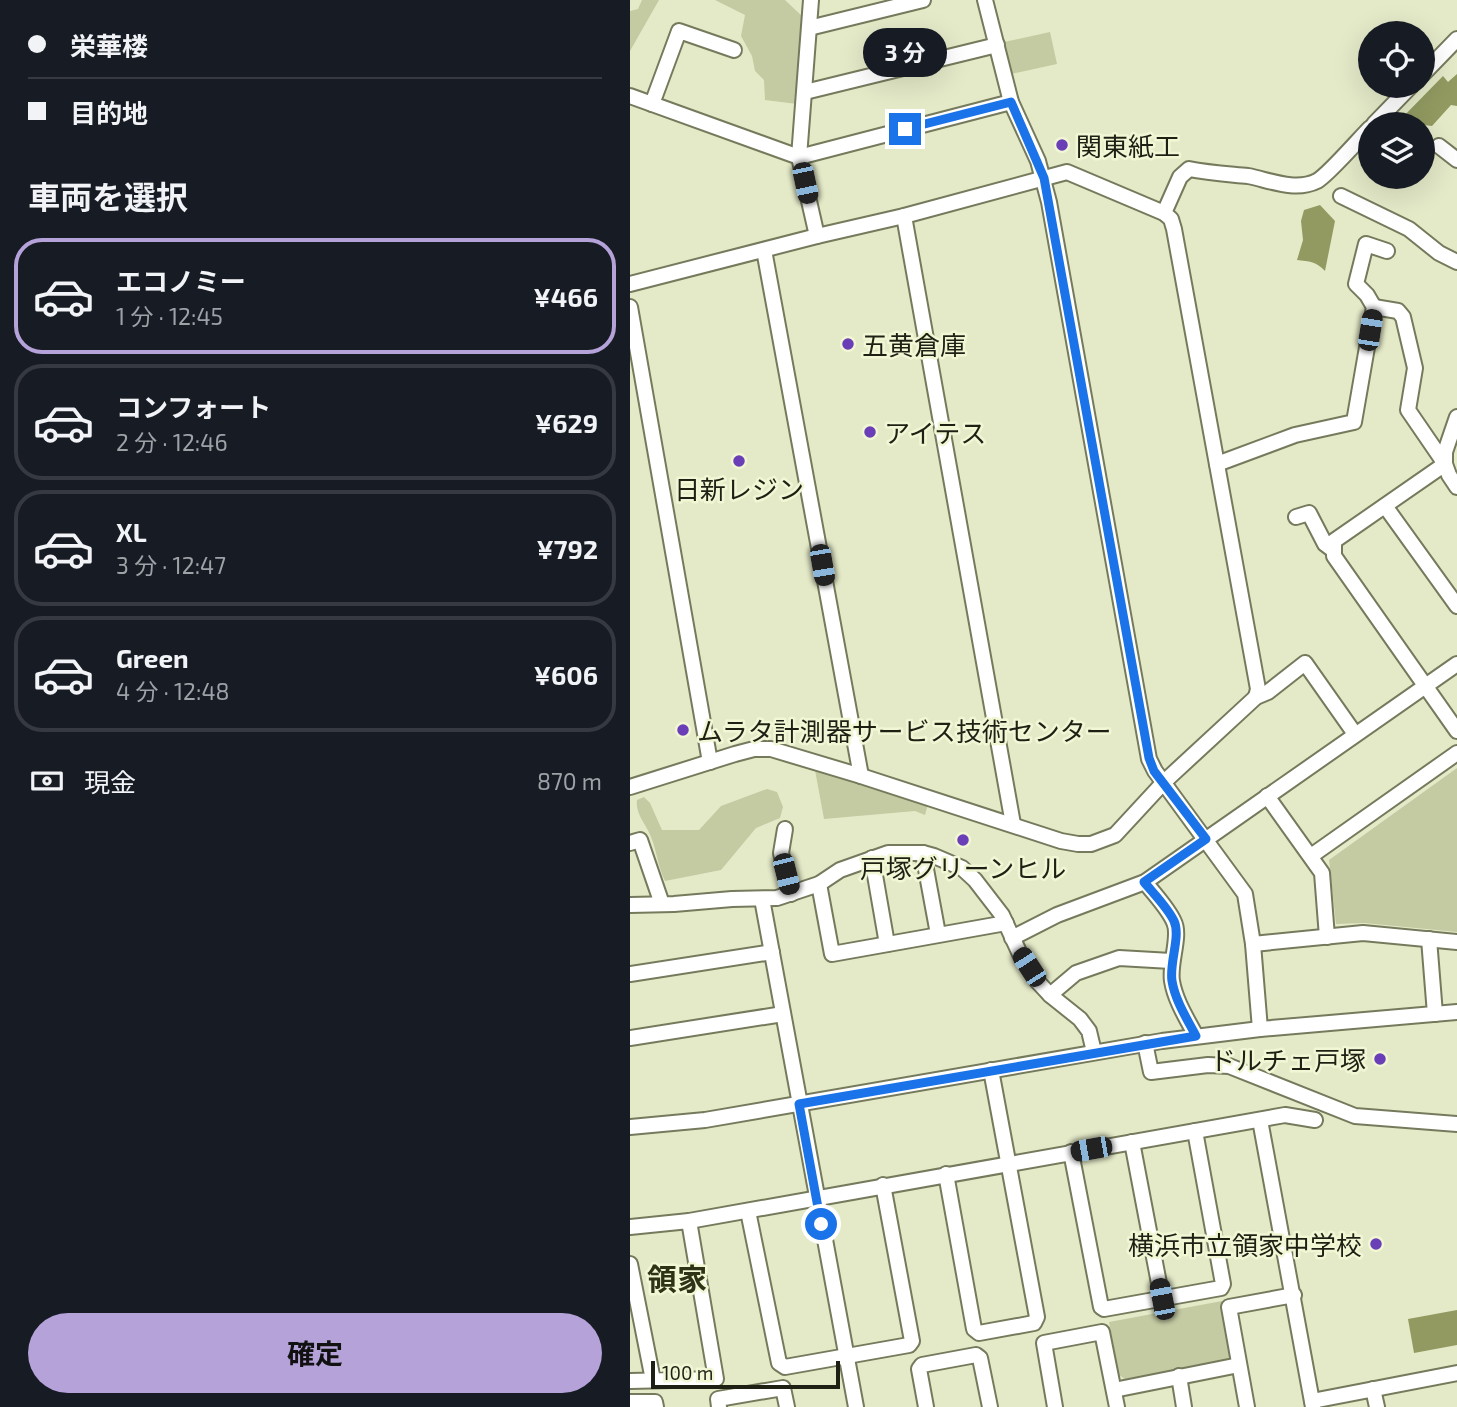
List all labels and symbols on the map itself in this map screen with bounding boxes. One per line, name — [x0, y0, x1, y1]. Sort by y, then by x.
callout: 3 分 — [863, 27, 947, 76]
route end — [889, 113, 921, 145]
place label: 関東紙工 — [1076, 130, 1180, 161]
marker: 関東紙工 — [1054, 137, 1070, 153]
car — [791, 160, 820, 206]
car — [1357, 308, 1384, 352]
place label: 五黄倉庫 — [862, 329, 966, 360]
marker: 五黄倉庫 — [840, 336, 856, 352]
place label: アイテス — [884, 417, 986, 448]
marker: アイテス — [862, 424, 878, 440]
marker: 日新レジン — [731, 453, 747, 469]
place label: 日新レジン — [674, 473, 804, 504]
car — [809, 542, 836, 588]
place label: ムラタ計測器サービス技術センター — [697, 715, 1112, 746]
marker: ムラタ計測器サービス技術センター — [675, 722, 691, 738]
marker: 戸塚グリーンヒル — [955, 832, 971, 848]
car — [771, 851, 802, 897]
place label: 戸塚グリーンヒル — [860, 852, 1066, 883]
car — [1009, 944, 1050, 990]
place label: ドルチェ戸塚 — [1210, 1044, 1366, 1075]
marker: ドルチェ戸塚 — [1372, 1051, 1388, 1067]
car — [1069, 1135, 1114, 1163]
route start — [805, 1208, 837, 1240]
place label: 横浜市立領家中学校 — [1128, 1229, 1362, 1260]
marker: 横浜市立領家中学校 — [1368, 1236, 1384, 1252]
district label: 領家 — [647, 1260, 707, 1296]
car — [1148, 1276, 1177, 1322]
scale bar — [651, 1358, 840, 1390]

